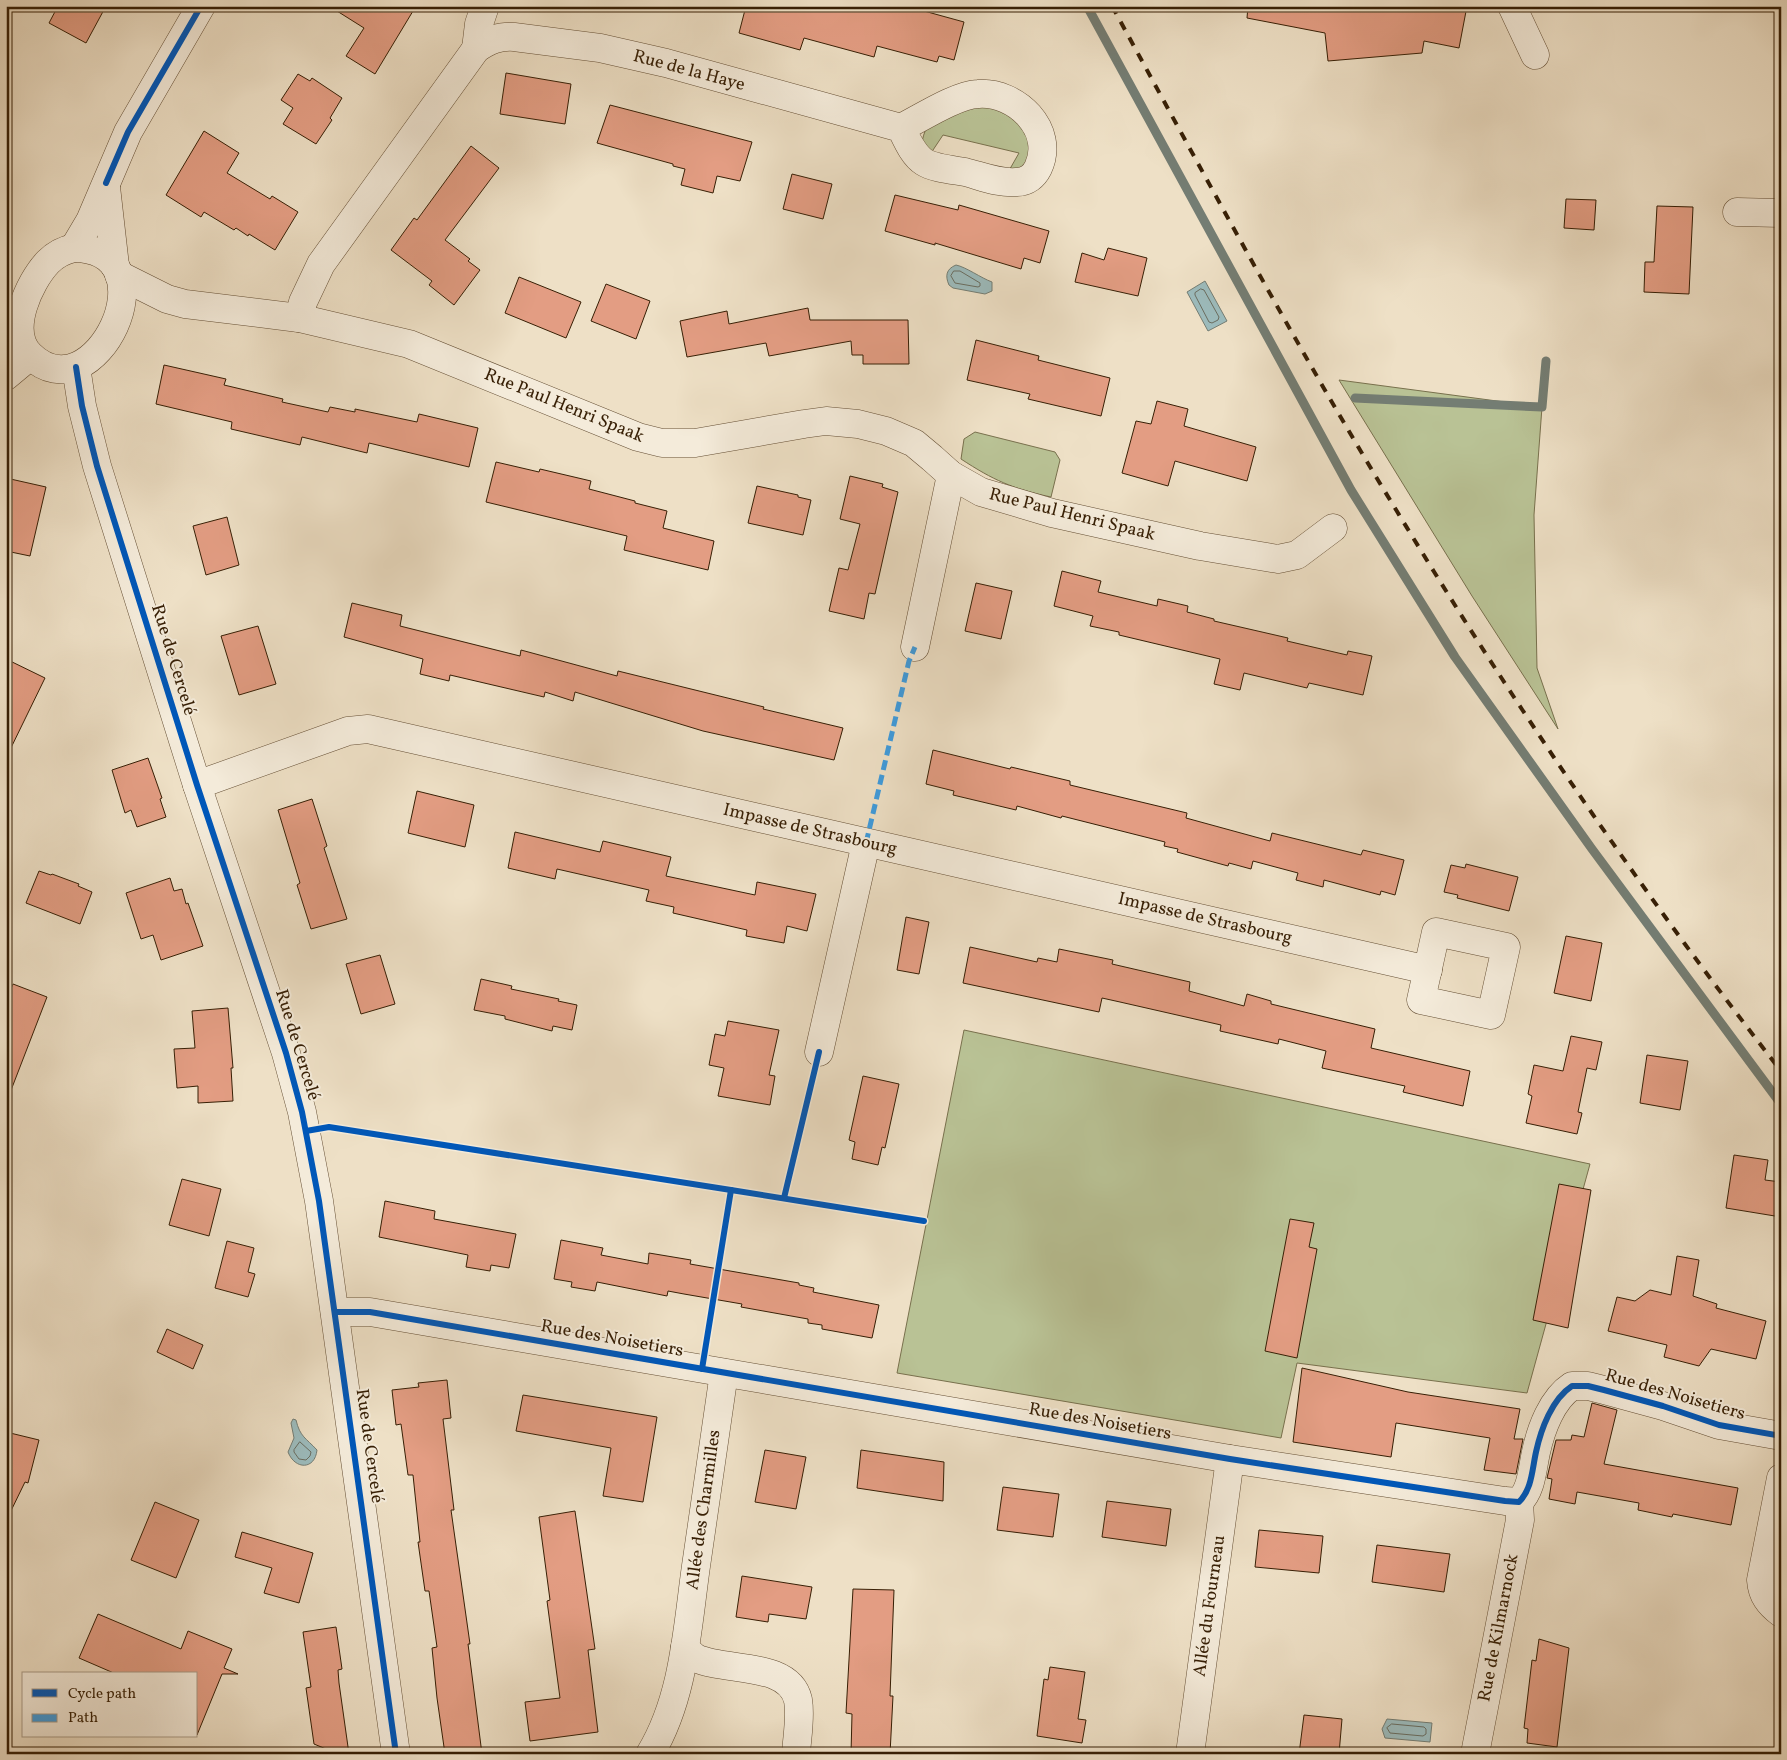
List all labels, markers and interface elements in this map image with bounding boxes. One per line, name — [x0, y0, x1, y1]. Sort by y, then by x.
street label: Rue de la Haye — [630, 44, 748, 98]
street label: Rue Paul Henri Spaak — [480, 362, 648, 450]
street label: Rue Paul Henri Spaak — [986, 482, 1158, 548]
street label: Rue de Cercelé — [144, 601, 202, 719]
street label: Impasse de Strasbourg — [720, 798, 900, 862]
street label: Impasse de Strasbourg — [1115, 887, 1295, 951]
street label: Rue de Cercelé — [268, 986, 326, 1104]
street label: Rue des Noisetiers — [539, 1314, 685, 1364]
street label: Rue des Noisetiers — [1602, 1363, 1748, 1427]
street label: Rue de Cercelé — [349, 1387, 389, 1505]
street label: Rue des Noisetiers — [1027, 1397, 1173, 1447]
street label: Allée des Charmilles — [680, 1428, 728, 1592]
street label: Allée du Fourneau — [1188, 1534, 1232, 1678]
street label: Rue de Kilmarnock — [1472, 1552, 1526, 1704]
legend — [22, 1672, 198, 1738]
text: Cycle path — [68, 1684, 136, 1705]
text: Path — [68, 1708, 98, 1729]

